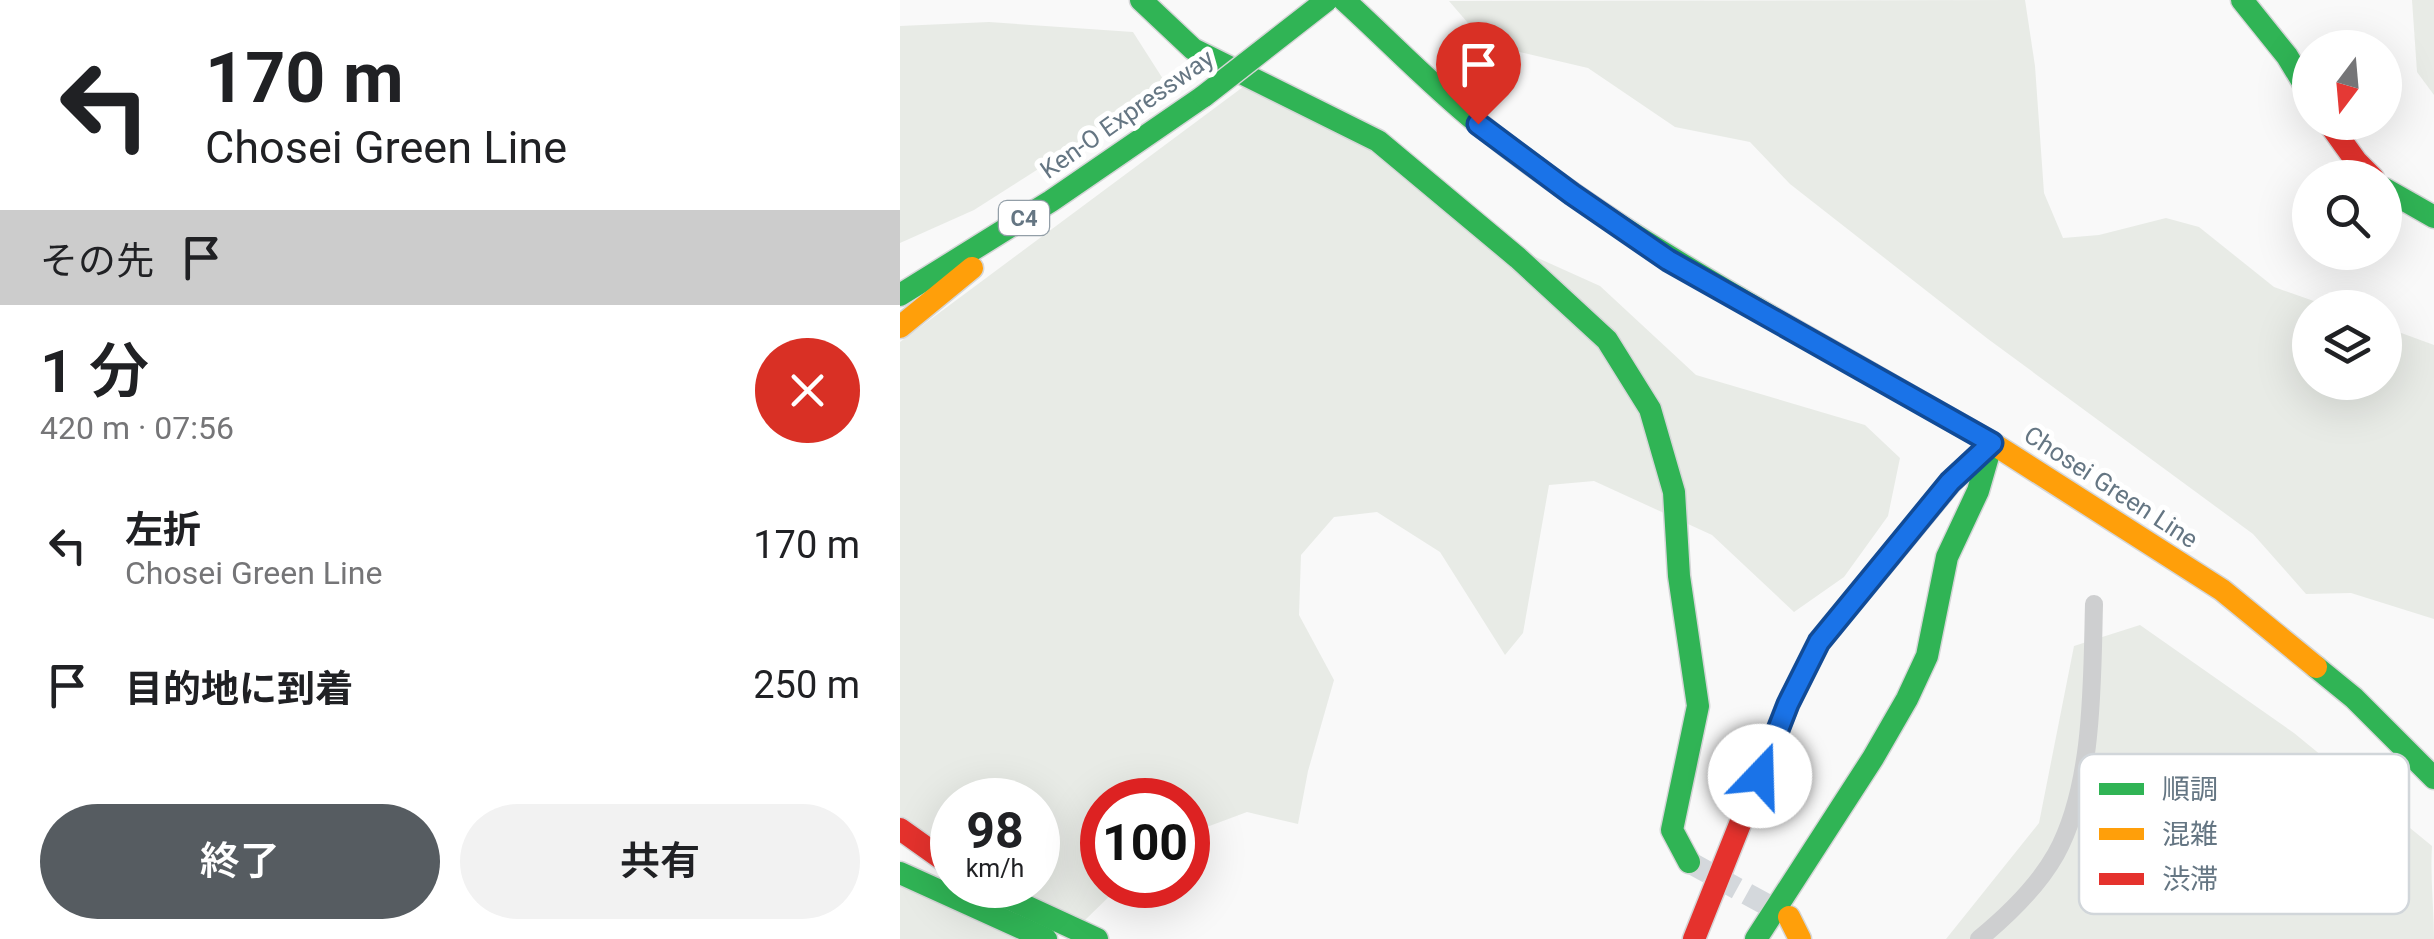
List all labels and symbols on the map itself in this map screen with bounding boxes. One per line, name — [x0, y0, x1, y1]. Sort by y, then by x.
pin — [1436, 22, 1521, 125]
north arrow — [2292, 30, 2402, 140]
street label: Ken-O Expressway — [1035, 43, 1219, 185]
road number: C4 — [999, 201, 1049, 235]
street label: Chosei Green Line — [2019, 420, 2203, 554]
position arrow — [1708, 724, 1812, 828]
legend — [2079, 754, 2409, 914]
text: 順調 — [2162, 773, 2218, 806]
speed limit sign: 100 — [1080, 778, 1210, 908]
text: 混雑 — [2162, 818, 2218, 851]
text: 渋滞 — [2162, 863, 2218, 896]

